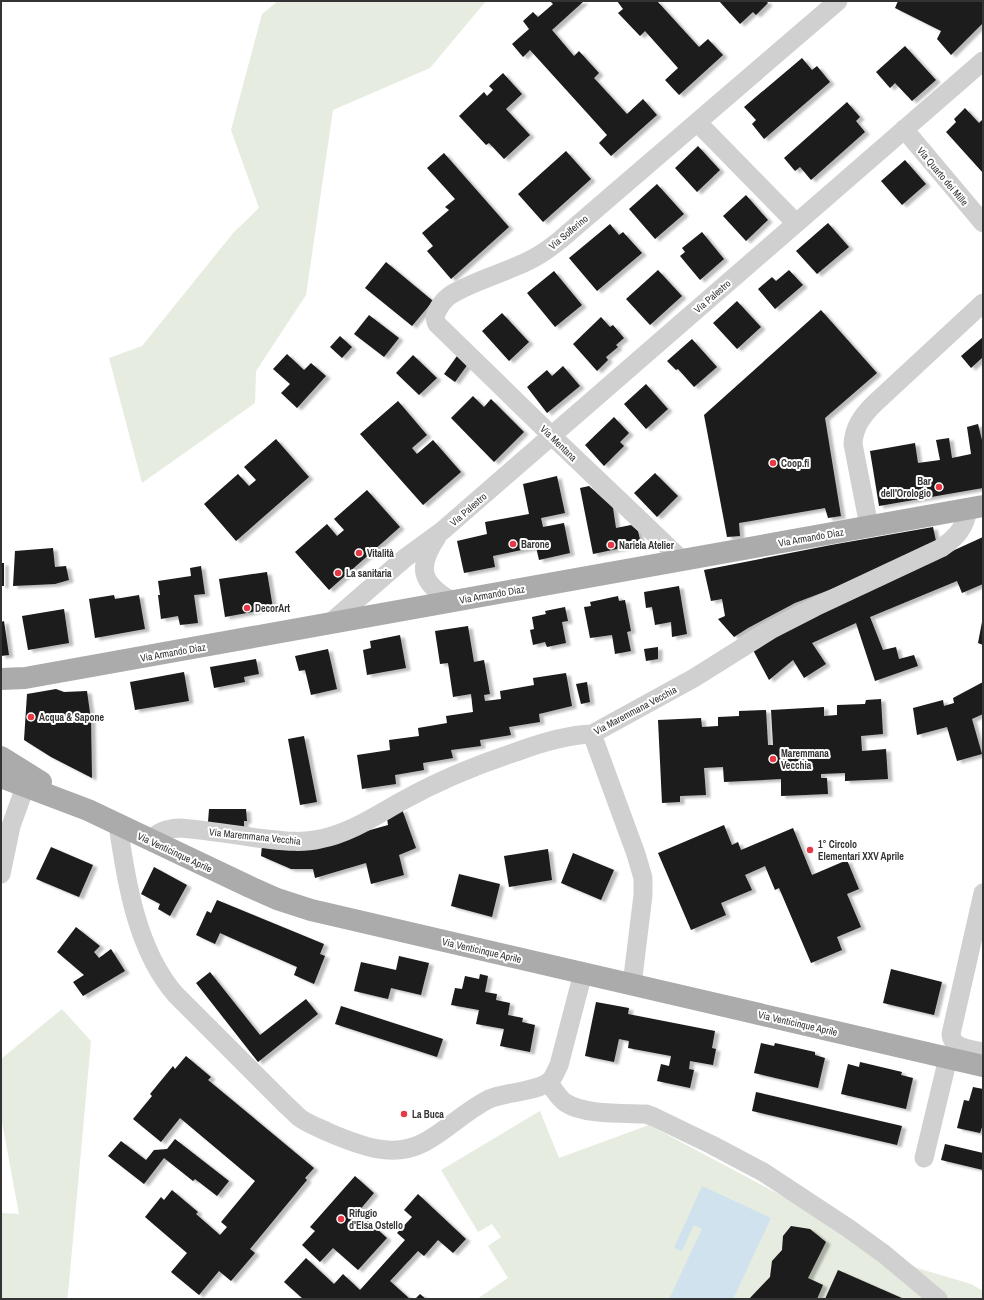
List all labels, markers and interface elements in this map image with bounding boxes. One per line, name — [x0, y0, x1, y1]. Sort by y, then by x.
street label: Via Quarto dei Mille — [914, 144, 971, 209]
street label: Via Solferino — [546, 212, 591, 253]
street label: Via Palestro — [691, 277, 734, 316]
street label: Via Mentana — [537, 423, 580, 464]
place label: Coop.fi — [781, 457, 809, 470]
marker: Coop.fi — [768, 458, 778, 468]
place label: Bar dell'Orologio — [881, 475, 932, 500]
marker: Bar dell'Orologio — [934, 482, 944, 492]
street label: Via Palestro — [447, 490, 490, 529]
street label: Via Armando Diaz — [777, 525, 845, 550]
place label: Barone — [521, 538, 550, 551]
marker: Barone — [508, 539, 518, 549]
place label: Nariela Atelier — [619, 539, 675, 552]
marker: Nariela Atelier — [606, 540, 616, 550]
place label: Vitalità — [367, 547, 394, 560]
marker: Vitalità — [354, 548, 364, 558]
place label: La sanitaria — [346, 567, 392, 580]
marker: La sanitaria — [333, 568, 343, 578]
street label: Via Armando Diaz — [458, 582, 526, 607]
place label: DecorArt — [255, 602, 290, 615]
marker: DecorArt — [242, 603, 252, 613]
street label: Via Armando Diaz — [139, 640, 207, 665]
street label: Via Maremmana Vecchia — [592, 683, 679, 738]
place label: Acqua & Sapone — [39, 711, 105, 724]
marker: Acqua & Sapone — [26, 712, 36, 722]
place label: Maremmana Vecchia — [781, 747, 829, 772]
marker: Maremmana Vecchia — [768, 754, 778, 764]
street label: Via Maremmana Vecchia — [209, 825, 302, 848]
street label: Via Venticinque Aprile — [135, 829, 215, 876]
place label: 1° Circolo Elementari XXV Aprile — [818, 838, 904, 863]
marker: 1° Circolo Elementari XXV Aprile — [805, 845, 815, 855]
street label: Via Venticinque Aprile — [441, 935, 523, 966]
street label: Via Venticinque Aprile — [757, 1008, 839, 1039]
place label: La Buca — [412, 1108, 444, 1121]
marker: La Buca — [399, 1109, 409, 1119]
place label: Rifugio d'Elsa Ostello — [349, 1207, 403, 1232]
marker: Rifugio d'Elsa Ostello — [336, 1214, 346, 1224]

